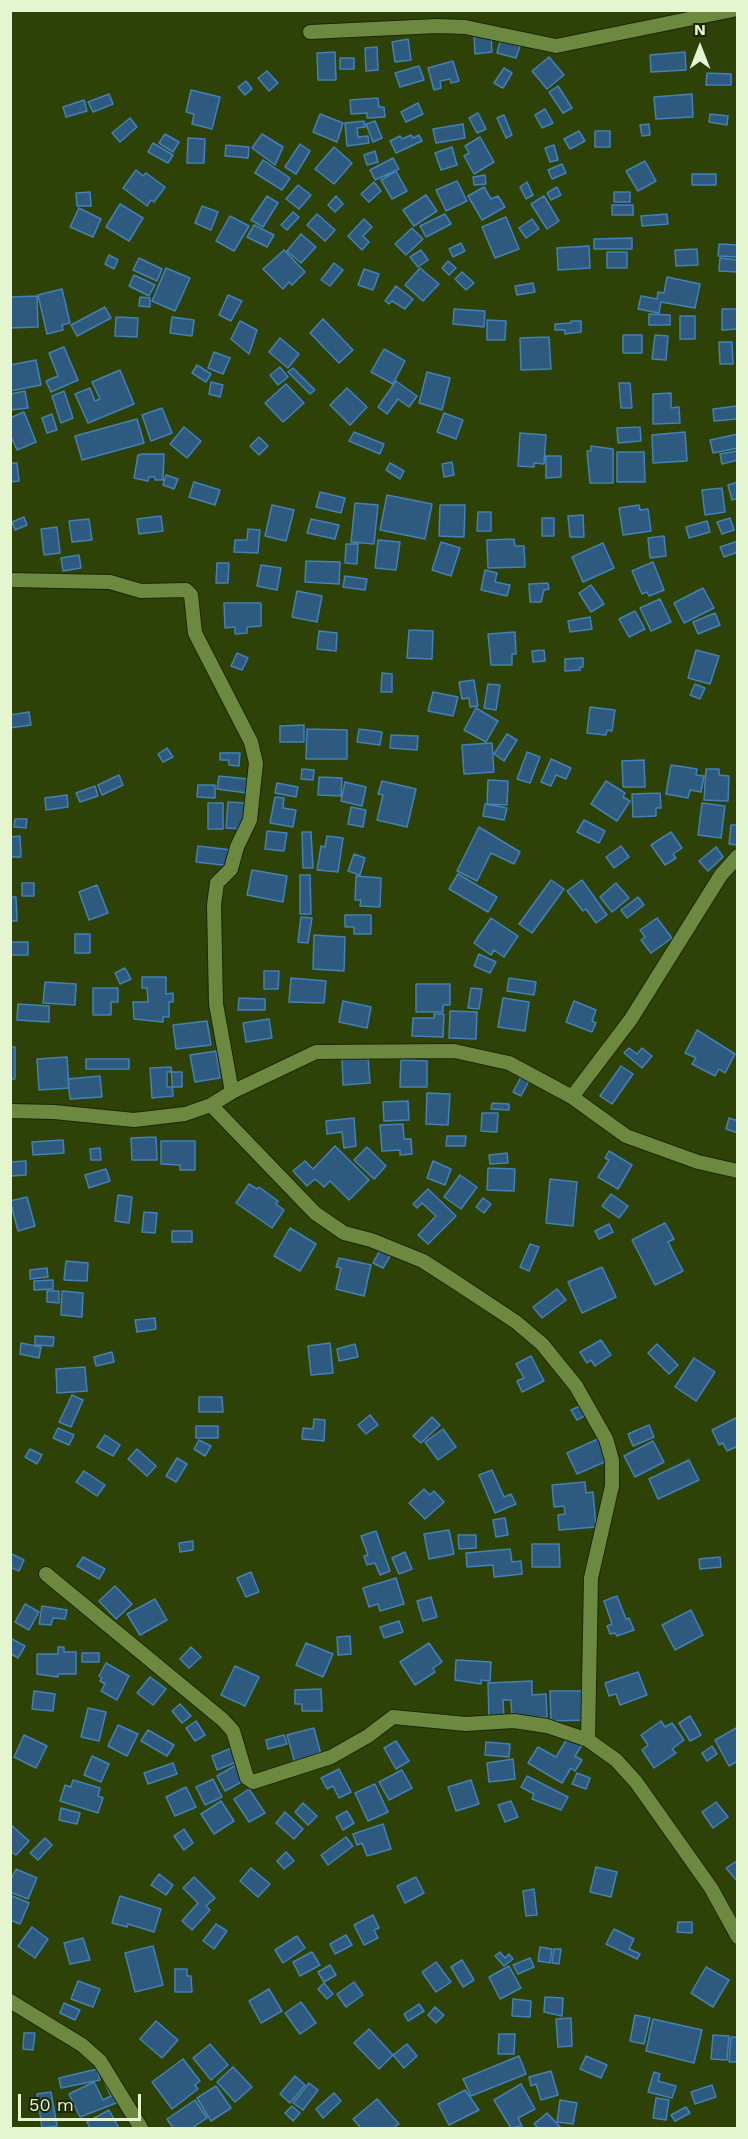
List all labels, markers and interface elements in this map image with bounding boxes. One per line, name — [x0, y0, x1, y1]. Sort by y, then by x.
north arrow — [670, 18, 730, 78]
text: N — [694, 20, 706, 39]
scale bar — [21, 2082, 144, 2120]
text: 50 m — [29, 2094, 74, 2115]

